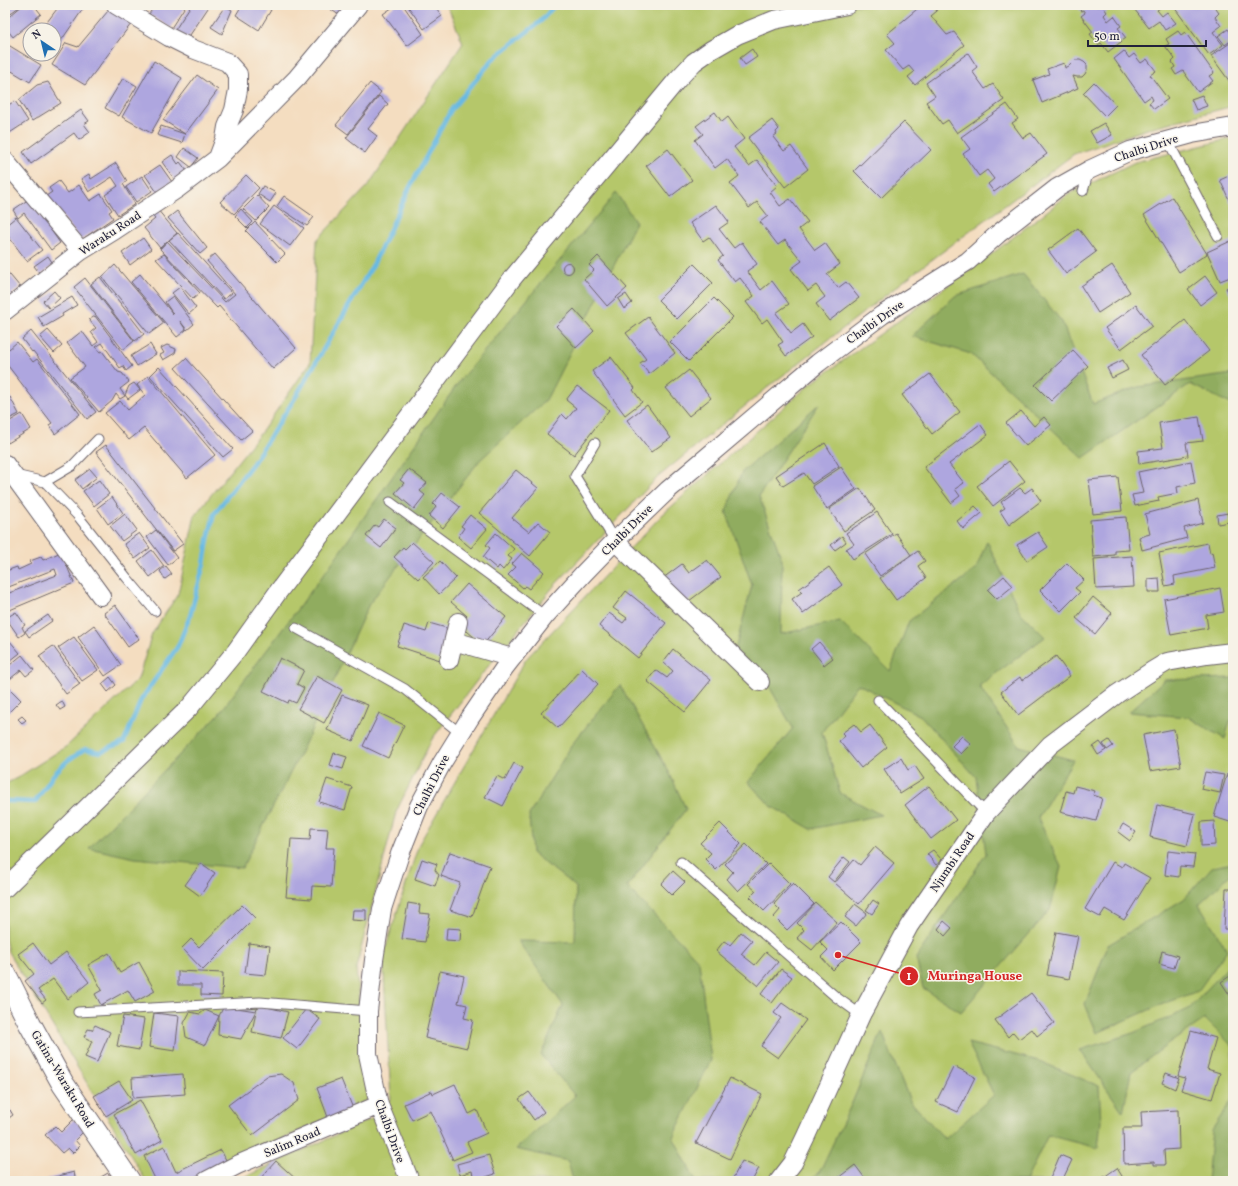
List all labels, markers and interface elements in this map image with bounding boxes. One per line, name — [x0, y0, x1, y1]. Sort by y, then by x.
north arrow — [22, 22, 62, 62]
scale bar — [1088, 22, 1206, 48]
text: N — [30, 27, 45, 43]
text: 50 m — [1094, 29, 1120, 45]
street label: Chalbi Drive — [1112, 131, 1181, 167]
street label: Waraku Road — [76, 208, 145, 260]
street label: Chalbi Drive — [844, 297, 908, 348]
street label: Chalbi Drive — [599, 501, 657, 560]
street label: Chalbi Drive — [410, 752, 454, 819]
street label: Njumbi Road — [927, 829, 979, 896]
callout: Muringa House — [899, 963, 1030, 988]
text: Muringa House — [928, 968, 1023, 986]
text: 1 — [907, 969, 912, 985]
street label: Gatina-Waraku Road — [27, 1028, 98, 1131]
street label: Chalbi Drive — [370, 1097, 408, 1166]
street label: Salim Road — [262, 1124, 323, 1162]

